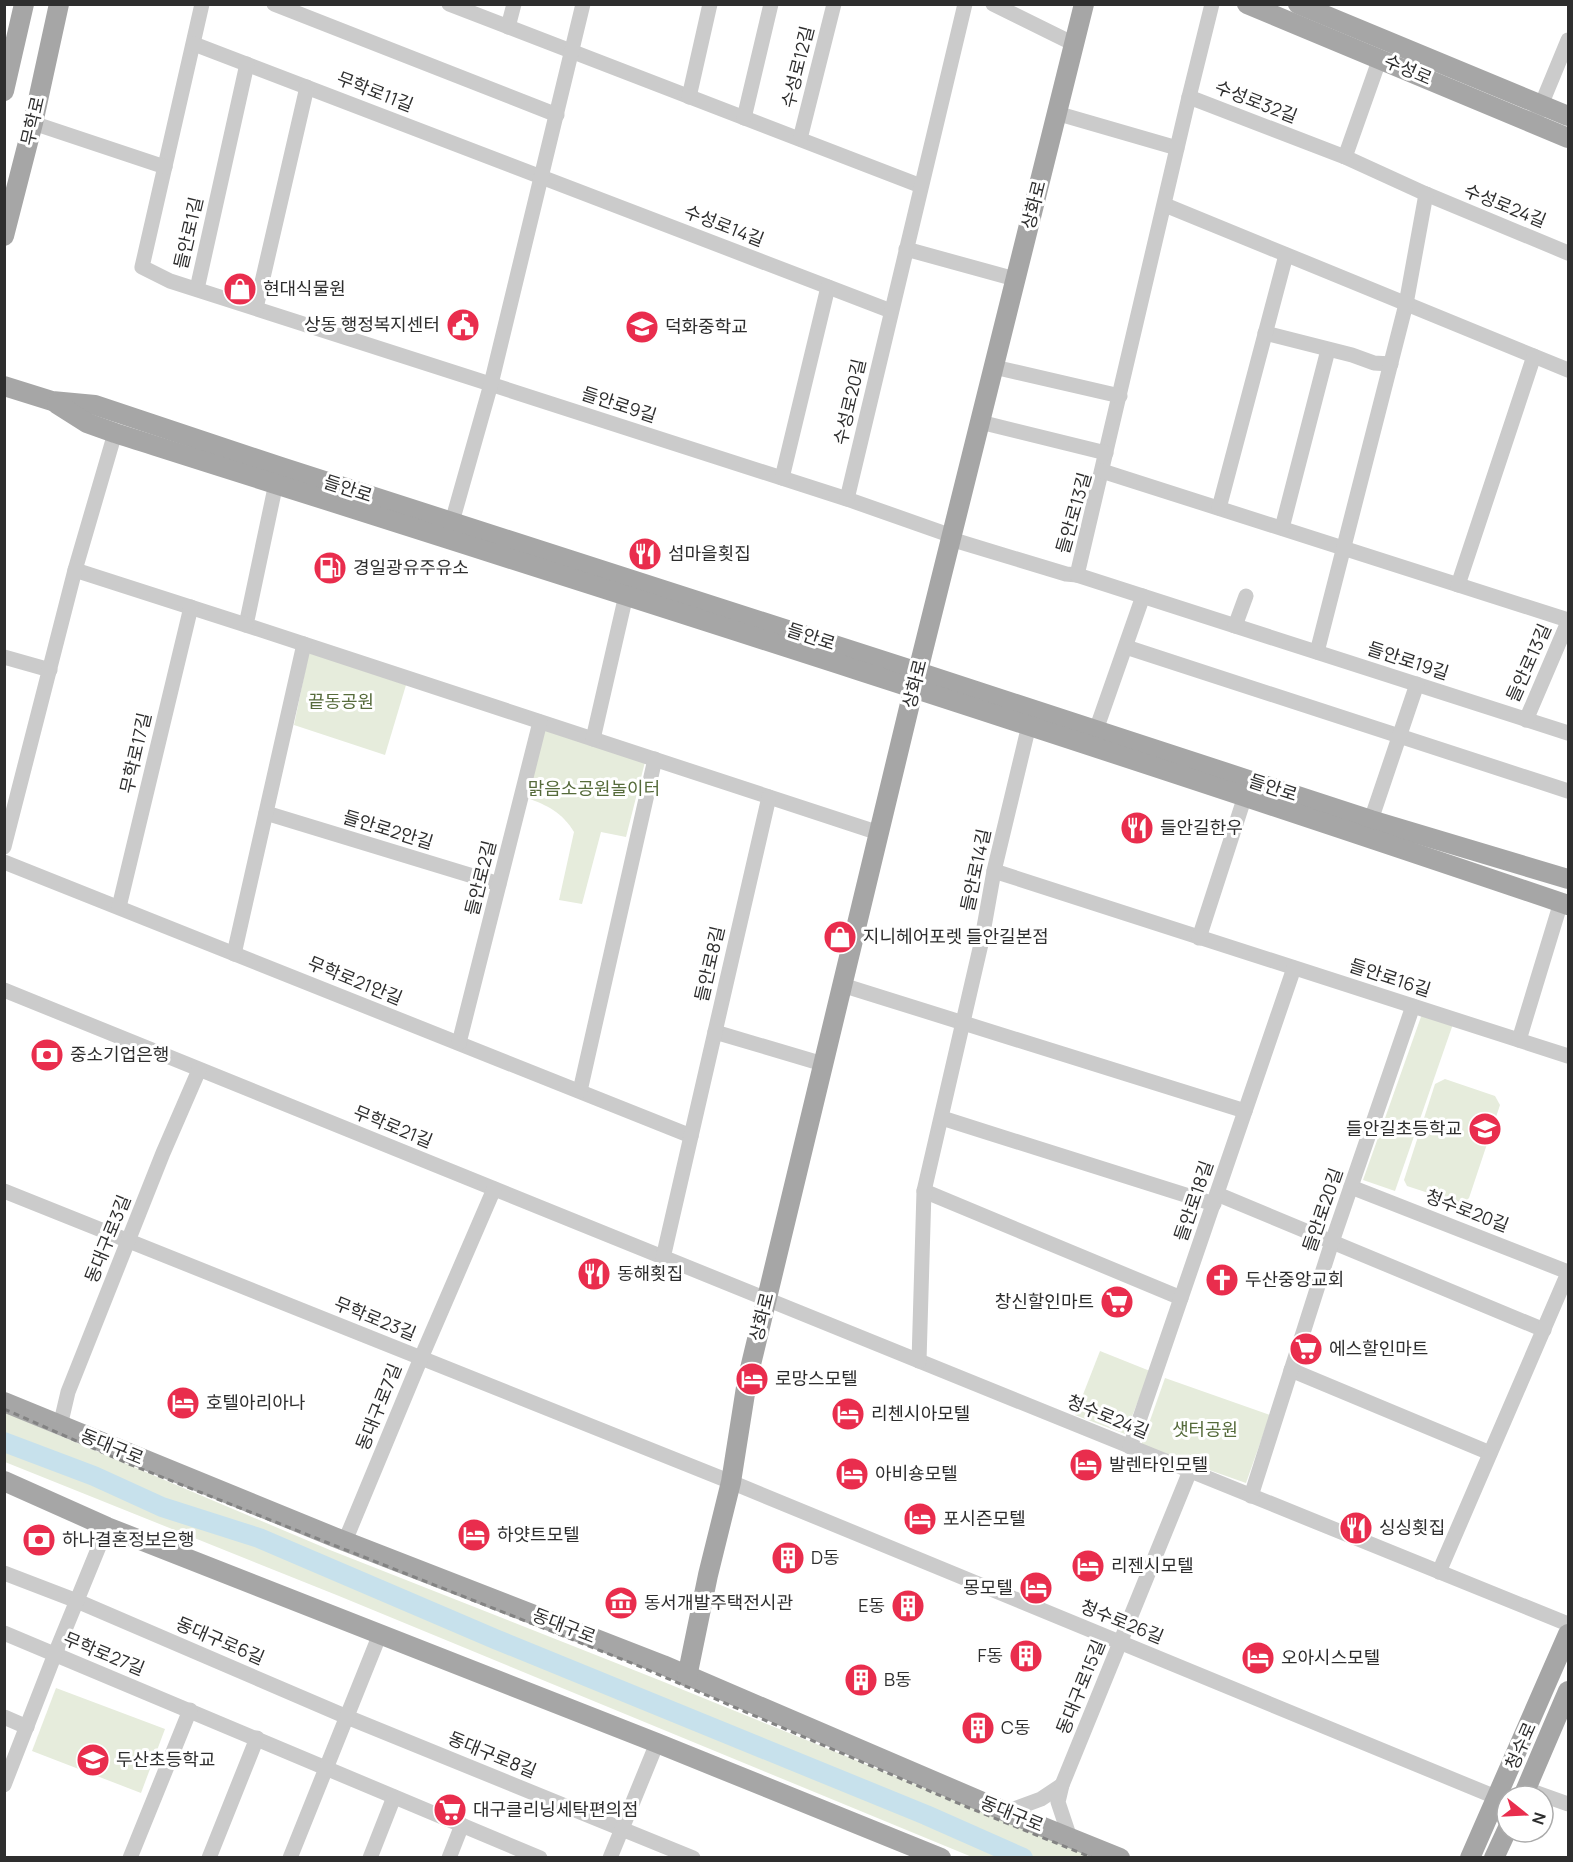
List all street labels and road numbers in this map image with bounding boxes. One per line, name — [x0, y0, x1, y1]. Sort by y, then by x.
street label: 수성로12길 — [775, 23, 819, 110]
street label: 수성로 — [1381, 48, 1436, 90]
street label: 무학로11길 — [334, 65, 417, 117]
street label: 수성로32길 — [1212, 74, 1301, 128]
street label: 무학로 — [15, 94, 49, 148]
street label: 상화로 — [1015, 178, 1051, 232]
street label: 수성로24길 — [1461, 178, 1550, 232]
street label: 들안로1길 — [168, 194, 208, 271]
street label: 수성로14길 — [681, 199, 768, 251]
street label: 수성로20길 — [827, 356, 871, 447]
street label: 들안로9길 — [579, 381, 660, 427]
street label: 들안로 — [321, 469, 376, 507]
street label: 들안로13길 — [1050, 469, 1096, 556]
street label: 들안로 — [784, 617, 839, 655]
street label: 들안로13길 — [1500, 620, 1556, 705]
street label: 들안로19길 — [1364, 636, 1452, 685]
street label: 상화로 — [896, 657, 932, 711]
street label: 무학로17길 — [114, 710, 156, 796]
street label: 들안로 — [1246, 768, 1301, 806]
street label: 들안로2안길 — [340, 804, 436, 854]
street label: 들안로14길 — [955, 826, 995, 913]
street label: 들안로2길 — [459, 838, 501, 918]
street label: 들안로8길 — [689, 924, 729, 1004]
street label: 무학로21안길 — [304, 950, 406, 1010]
street label: 들안로16길 — [1346, 953, 1434, 1002]
street label: 무학로21길 — [350, 1099, 437, 1153]
street label: 들안로18길 — [1168, 1157, 1218, 1244]
street label: 들안로20길 — [1296, 1164, 1348, 1255]
street label: 청수로20길 — [1422, 1183, 1512, 1237]
street label: 동대구로3길 — [79, 1191, 136, 1286]
street label: 상화로 — [743, 1290, 779, 1344]
street label: 무학로23길 — [331, 1291, 420, 1345]
street label: 동대구로7길 — [350, 1360, 406, 1454]
street label: 청수로24길 — [1064, 1389, 1153, 1443]
street label: 동대구로 — [77, 1423, 148, 1470]
street label: 청수로26길 — [1077, 1594, 1168, 1649]
street label: 동대구로 — [529, 1602, 600, 1648]
street label: 동대구로6길 — [172, 1611, 268, 1669]
street label: 무학로27길 — [60, 1626, 149, 1680]
street label: 동대구로15길 — [1050, 1636, 1110, 1738]
street label: 청수로 — [1499, 1718, 1541, 1773]
street label: 동대구로8길 — [445, 1725, 540, 1783]
street label: 동대구로 — [977, 1790, 1048, 1837]

